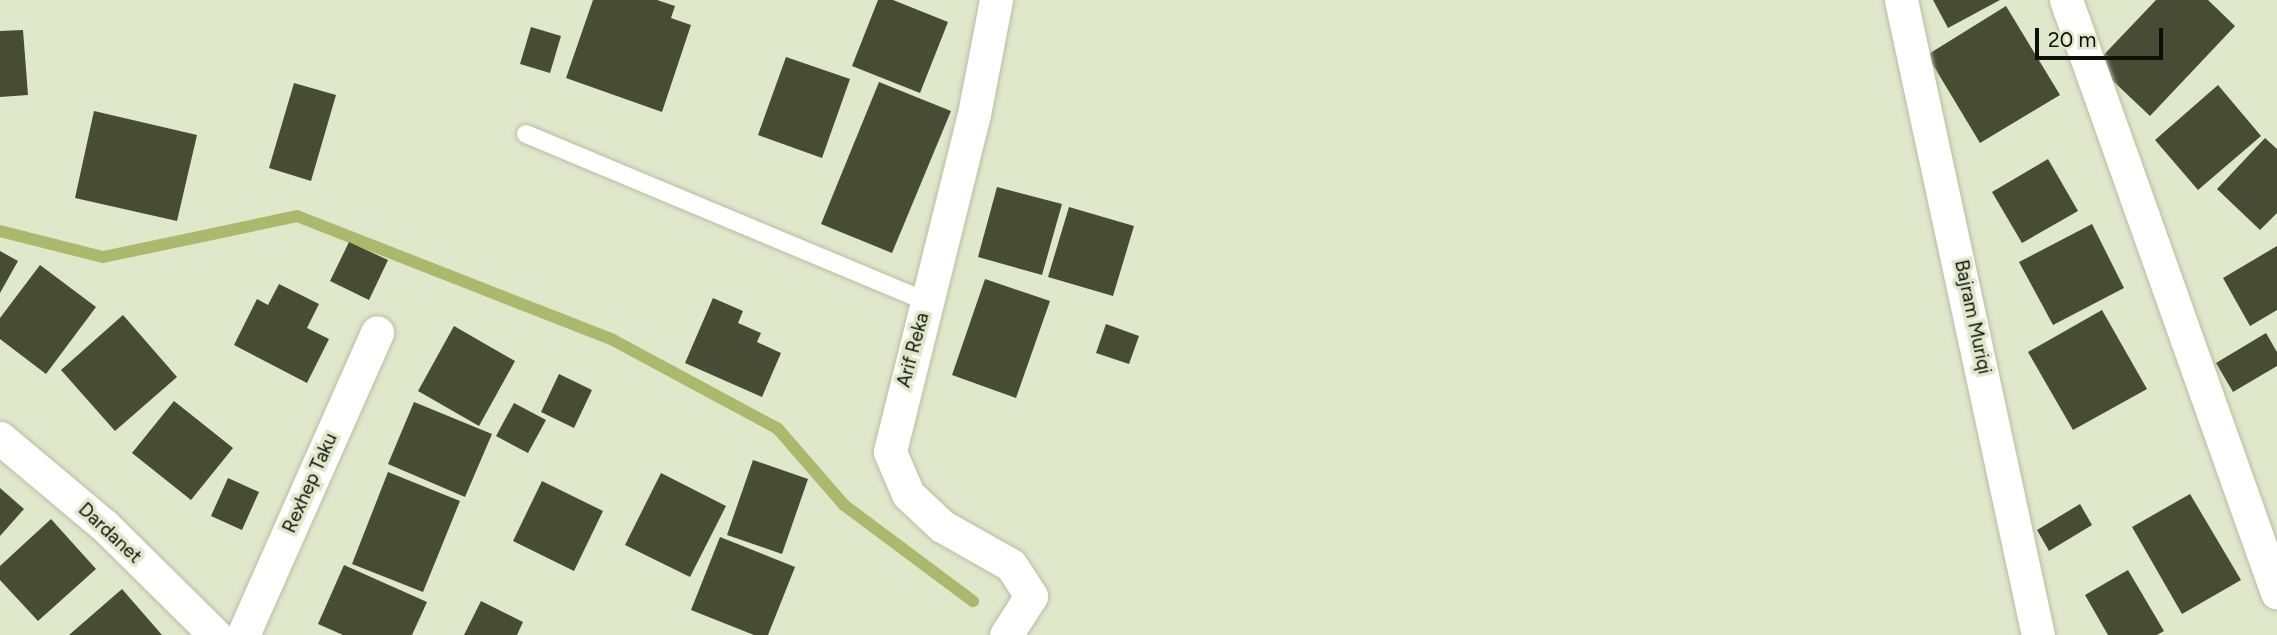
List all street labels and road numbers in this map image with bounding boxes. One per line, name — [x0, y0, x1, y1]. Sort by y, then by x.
street label: Bajram Muriqi — [1950, 258, 1996, 376]
street label: Arif Reka — [892, 310, 934, 390]
street label: Rexhep Taku — [278, 430, 342, 536]
street label: Dardanet — [74, 498, 146, 568]

